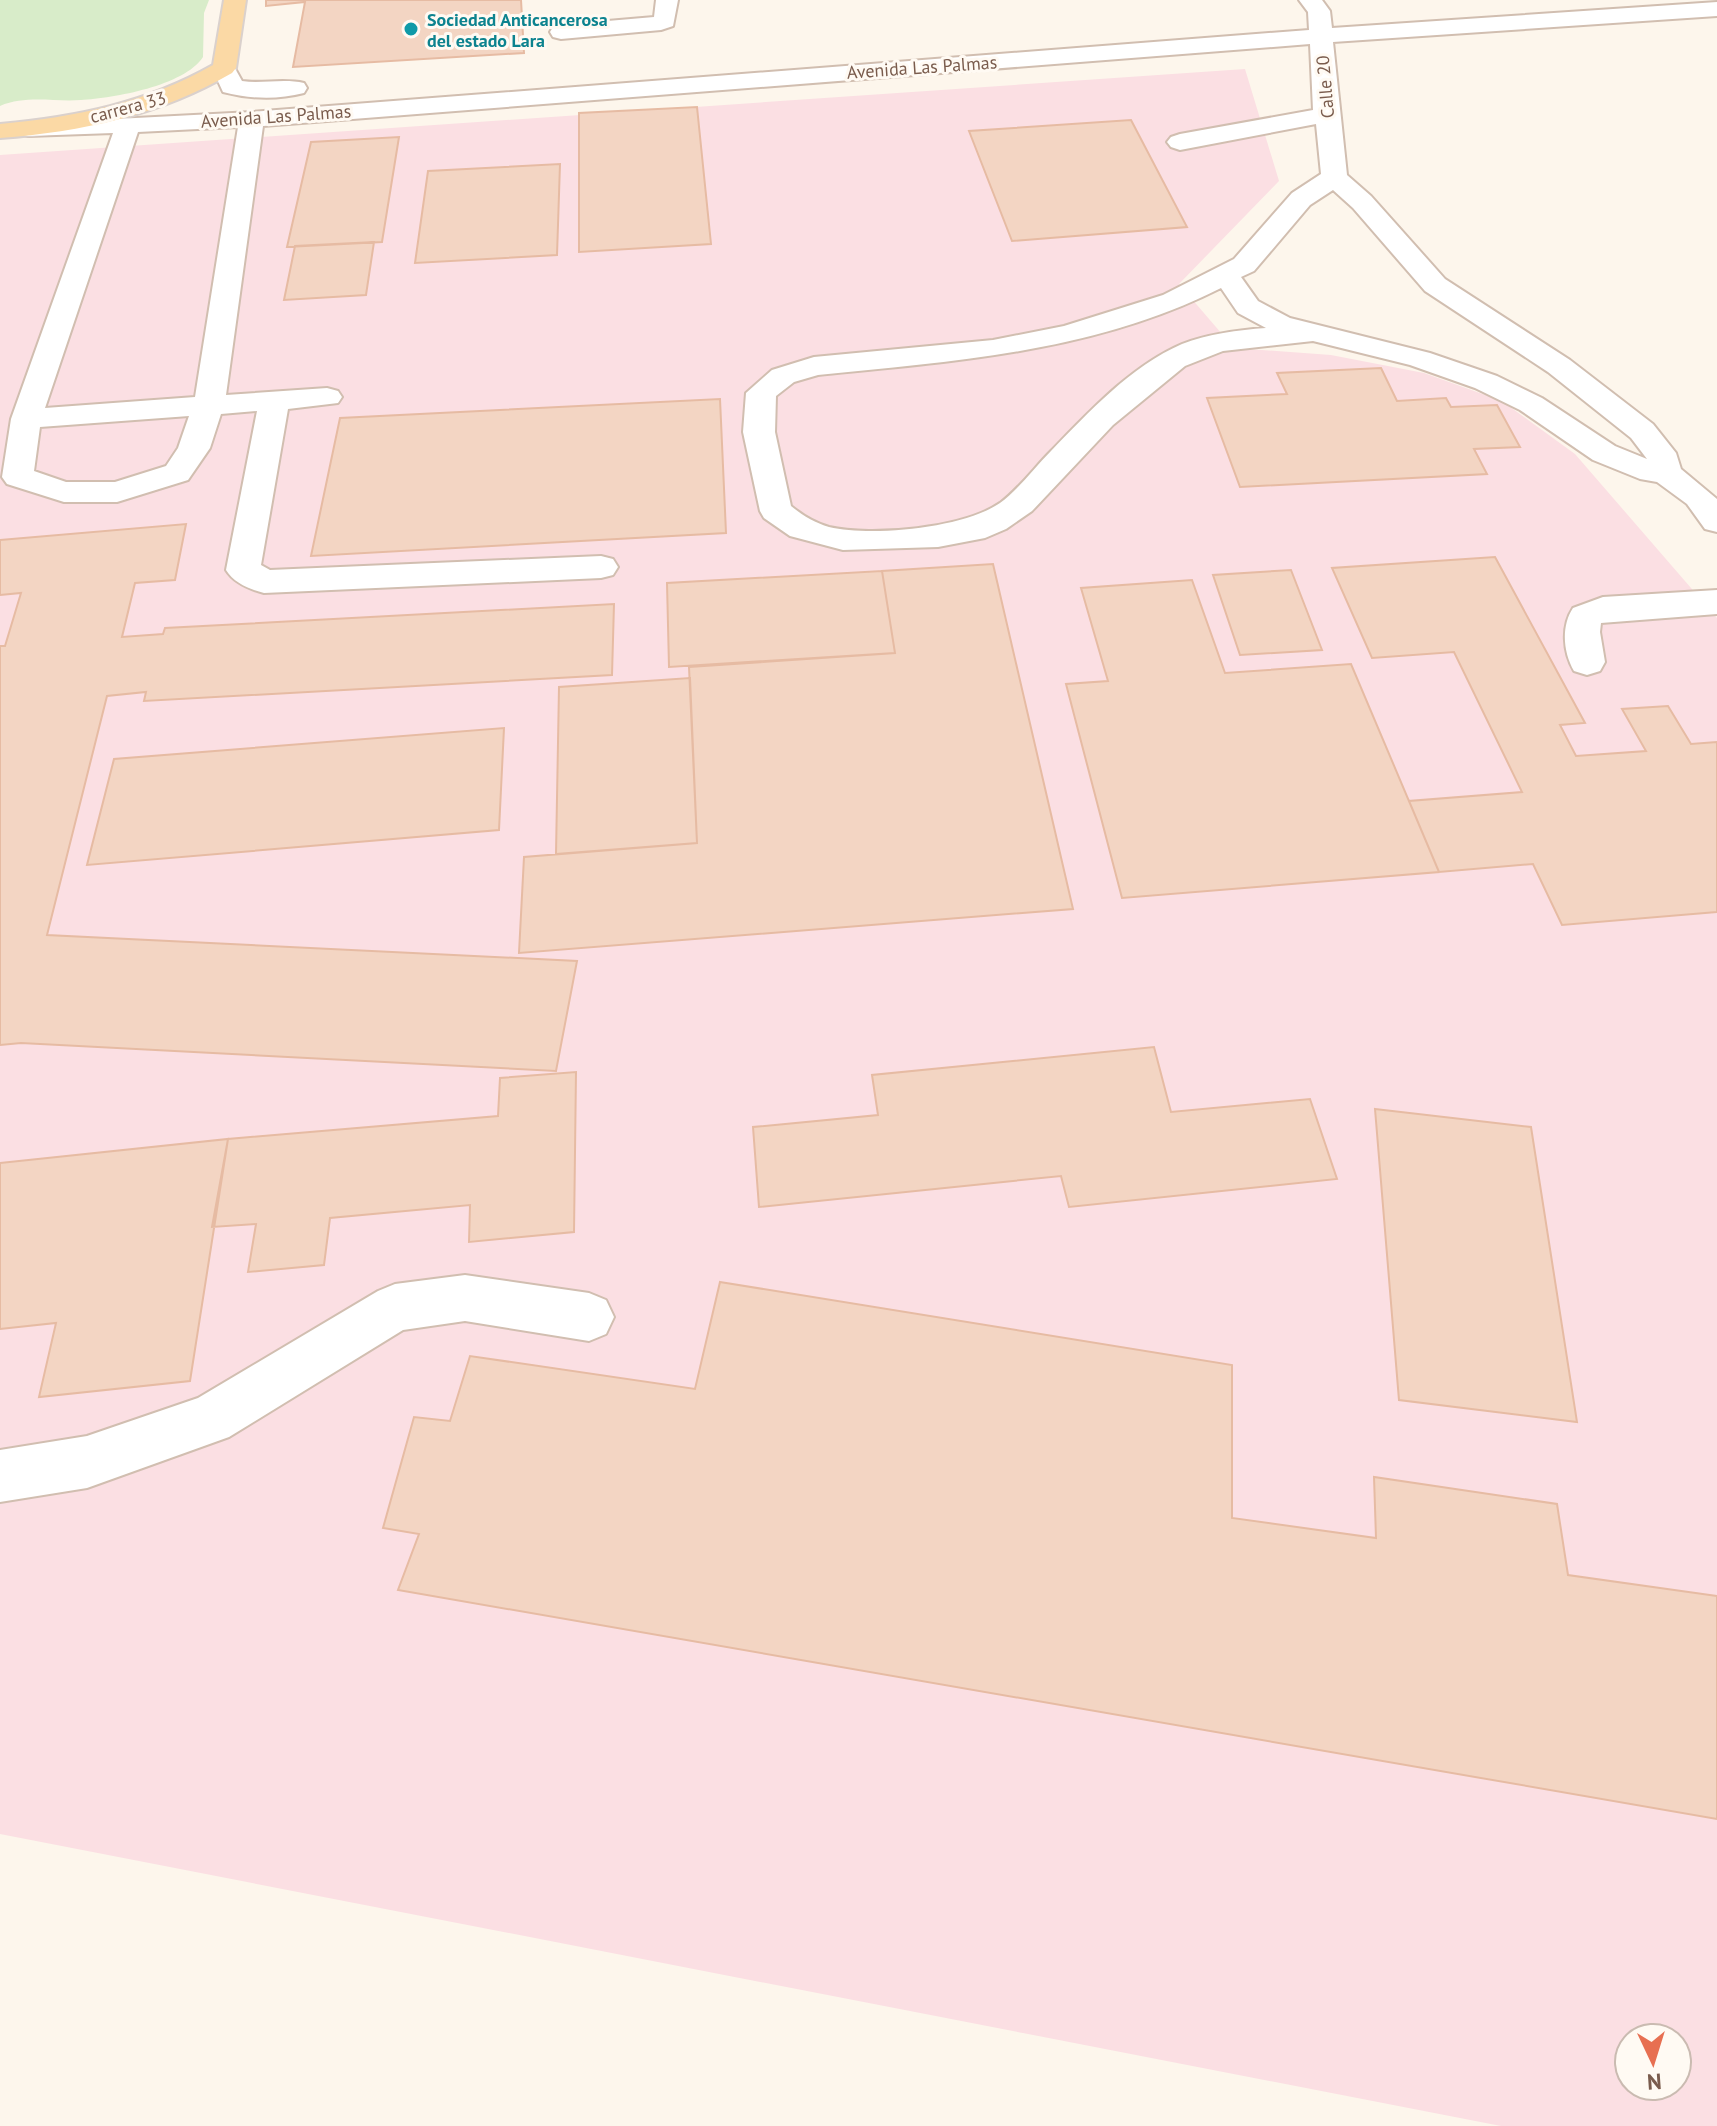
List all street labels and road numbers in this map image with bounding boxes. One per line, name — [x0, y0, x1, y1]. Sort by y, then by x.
street label: Avenida Las Palmas — [846, 50, 998, 84]
street label: Calle 20 — [1311, 54, 1339, 119]
street label: carrera 33 — [87, 86, 169, 128]
street label: Avenida Las Palmas — [200, 99, 352, 133]

